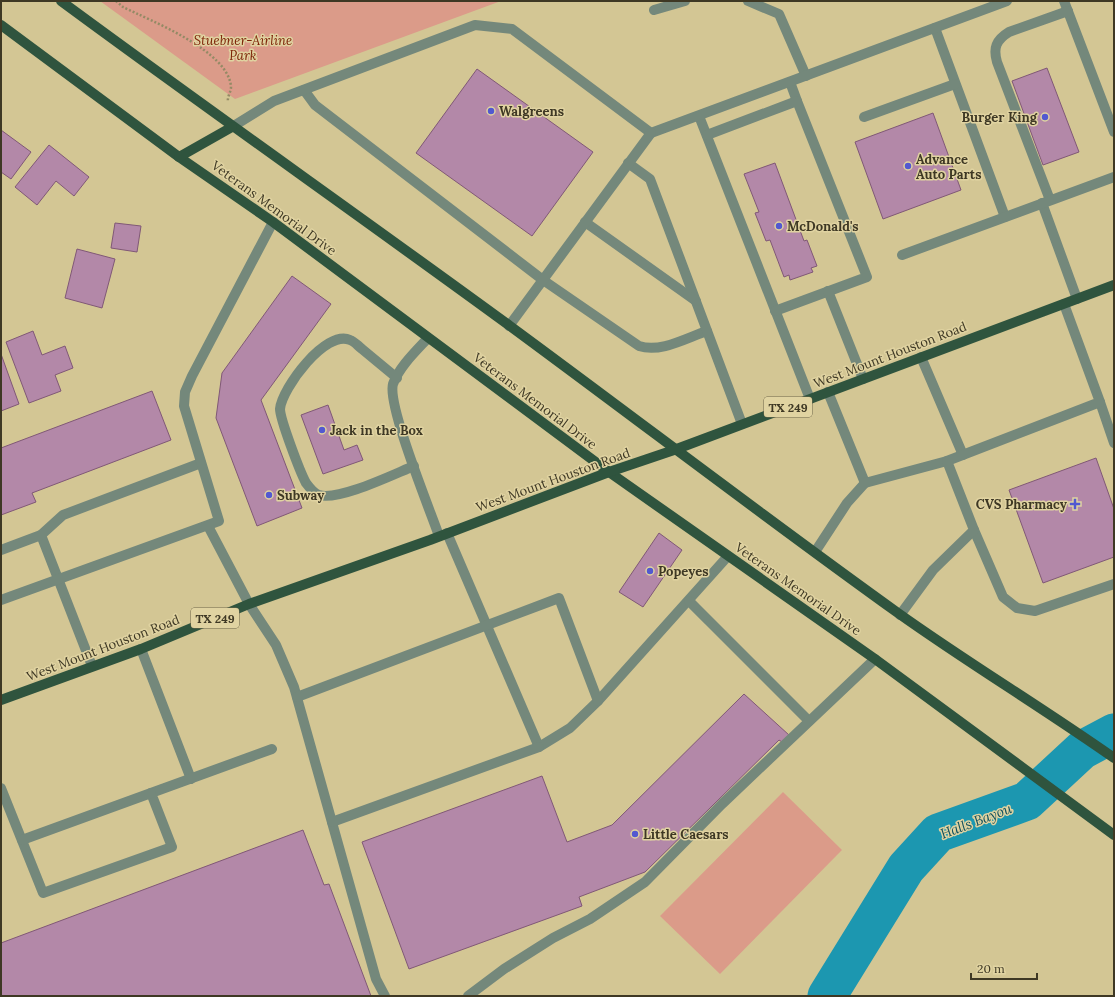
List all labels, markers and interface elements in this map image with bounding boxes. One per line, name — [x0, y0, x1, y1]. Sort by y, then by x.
park label: Stuebner-Airline Park — [194, 32, 292, 64]
place label: Walgreens — [499, 103, 564, 120]
marker: Walgreens — [486, 106, 496, 116]
place label: Burger King — [961, 109, 1038, 126]
marker: Burger King — [1040, 112, 1050, 122]
place label: Advance Auto Parts — [916, 151, 981, 183]
street label: Veterans Memorial Drive — [207, 156, 340, 259]
marker: Advance Auto Parts — [903, 161, 913, 171]
place label: McDonald's — [787, 218, 859, 235]
marker: McDonald's — [774, 221, 784, 231]
street label: West Mount Houston Road — [811, 318, 969, 392]
street label: Veterans Memorial Drive — [469, 348, 600, 453]
road number: TX 249 — [764, 397, 812, 417]
place label: Jack in the Box — [330, 422, 423, 439]
marker: Jack in the Box — [317, 425, 327, 435]
street label: West Mount Houston Road — [474, 444, 633, 516]
place label: Subway — [277, 487, 325, 504]
marker: Subway — [264, 490, 274, 500]
place label: CVS Pharmacy — [976, 496, 1068, 513]
marker: CVS Pharmacy — [1070, 499, 1080, 509]
street label: Veterans Memorial Drive — [731, 538, 864, 639]
place label: Popeyes — [658, 563, 709, 580]
marker: Popeyes — [645, 566, 655, 576]
road number: TX 249 — [191, 608, 239, 628]
street label: West Mount Houston Road — [24, 611, 182, 685]
water label: Halls Bayou — [938, 799, 1015, 843]
place label: Little Caesars — [643, 826, 729, 843]
marker: Little Caesars — [630, 829, 640, 839]
scale bar — [971, 955, 1037, 981]
text: 20 m — [977, 961, 1005, 976]

